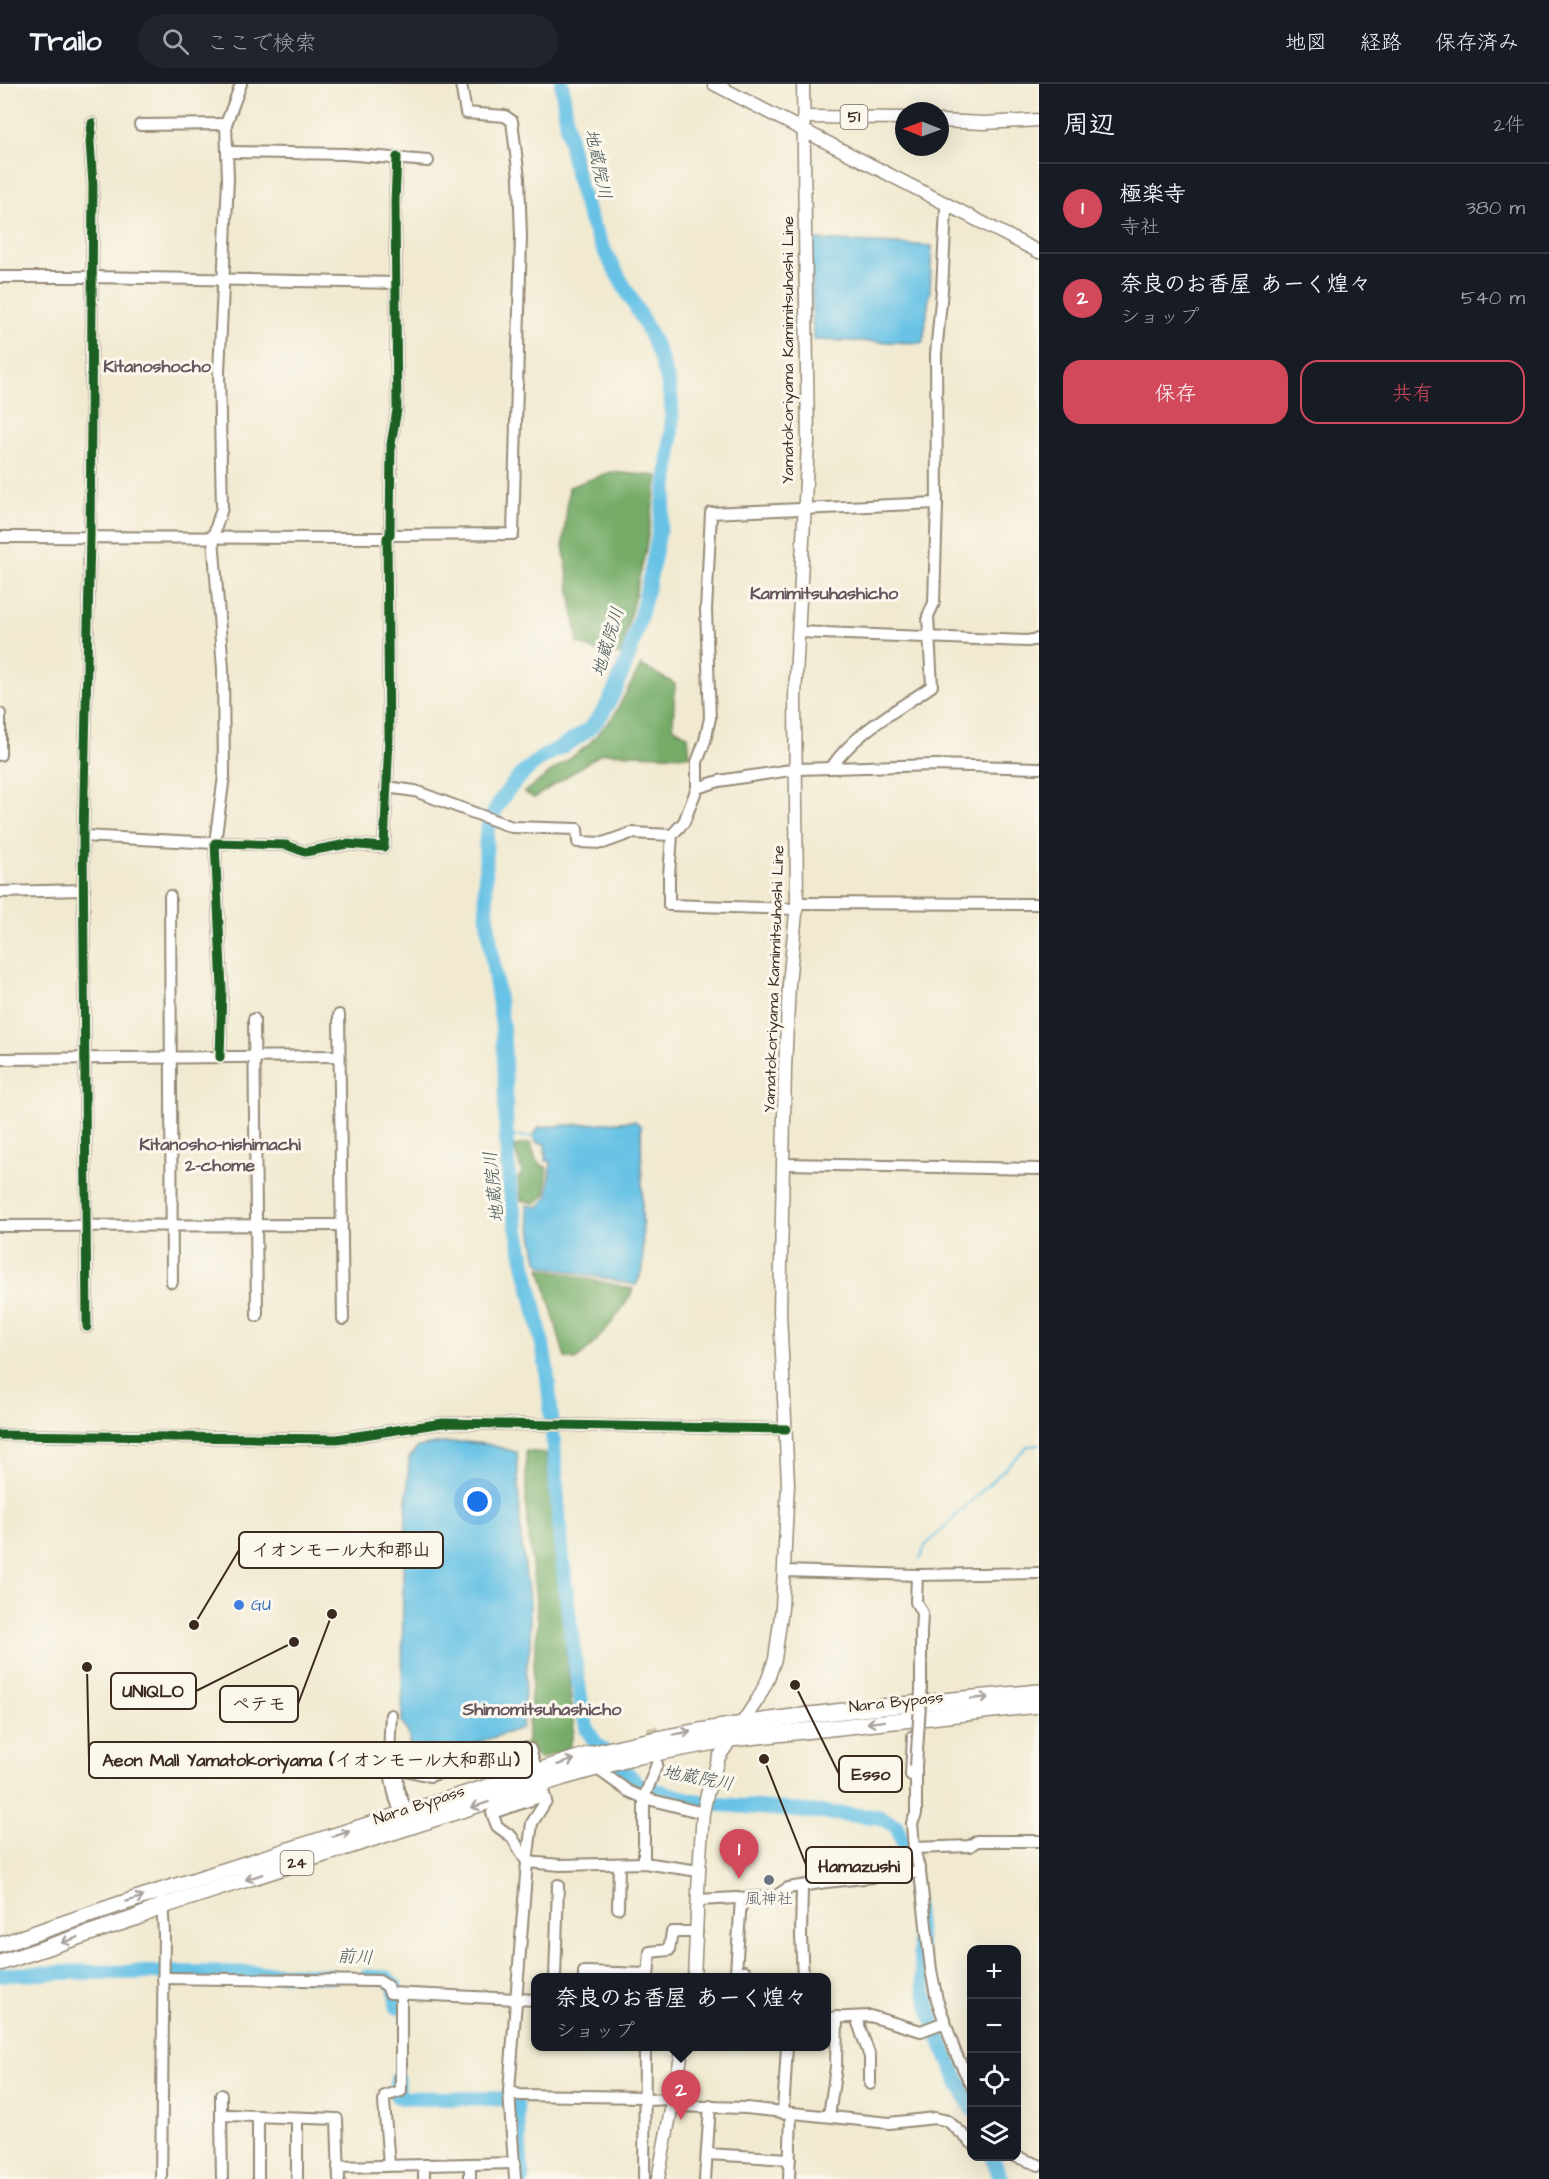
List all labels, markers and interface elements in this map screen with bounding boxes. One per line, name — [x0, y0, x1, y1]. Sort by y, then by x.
search box — [138, 14, 558, 68]
text: Trailo — [30, 22, 102, 61]
icon: search — [159, 25, 192, 58]
text: ここで検索 — [207, 28, 317, 59]
text: 地図 — [1285, 28, 1327, 57]
text: 経路 — [1360, 28, 1402, 57]
text: 保存済み — [1435, 28, 1519, 57]
north arrow — [895, 102, 949, 156]
road number: 51 — [840, 105, 868, 129]
text: 周辺 — [1063, 107, 1115, 143]
text: 2件 — [1494, 111, 1525, 139]
water label: 地蔵院川 — [578, 126, 618, 202]
text: 極楽寺 — [1120, 179, 1186, 210]
text: 1 — [1081, 194, 1084, 222]
text: 380 m — [1466, 194, 1525, 222]
text: 寺社 — [1120, 213, 1160, 241]
street label: Yamatokoriyama Kamimitsuhashi Line — [777, 216, 800, 484]
text: 奈良のお香屋 あーく煌々 — [1120, 269, 1371, 300]
text: 2 — [1077, 284, 1088, 312]
text: 540 m — [1461, 284, 1525, 312]
text: ショップ — [1120, 303, 1199, 331]
district label: Kitanoshocho — [103, 354, 212, 379]
button: 保存 — [1063, 360, 1288, 424]
button: 共有 — [1300, 360, 1525, 424]
district label: Kamimitsuhashicho — [750, 581, 899, 606]
water label: 地蔵院川 — [586, 604, 630, 680]
street label: Yamatokoriyama Kamimitsuhashi Line — [758, 844, 791, 1113]
district label: Kitanosho-nishimachi 2-chome — [139, 1132, 301, 1178]
water label: 地蔵院川 — [478, 1150, 510, 1224]
your location — [463, 1487, 492, 1516]
callout: イオンモール大和郡山 — [239, 1532, 443, 1568]
text: イオンモール大和郡山 — [252, 1538, 430, 1563]
place label: GU — [251, 1594, 271, 1616]
marker: GU — [232, 1598, 246, 1612]
callout: UNIQLO — [111, 1673, 196, 1709]
text: UNIQLO — [122, 1679, 184, 1704]
callout: ペテモ — [220, 1686, 298, 1722]
street label: Nara Bypass — [848, 1686, 944, 1719]
text: ペテモ — [232, 1692, 286, 1717]
one-way arrow — [969, 1692, 989, 1703]
district label: Shimomitsuhashicho — [462, 1697, 622, 1722]
one-way arrow — [867, 1716, 887, 1727]
one-way arrow — [672, 1728, 691, 1739]
callout: Aeon Mall Yamatokoriyama (イオンモール大和郡山) — [89, 1742, 532, 1778]
text: Aeon Mall Yamatokoriyama (イオンモール大和郡山) — [102, 1748, 521, 1774]
one-way arrow — [556, 1755, 575, 1766]
callout: Esso — [839, 1756, 902, 1792]
water label: 地蔵院川 — [660, 1759, 736, 1797]
text: Esso — [852, 1762, 891, 1787]
street label: Nara Bypass — [371, 1780, 468, 1831]
one-way arrow — [471, 1800, 490, 1811]
one-way arrow — [331, 1828, 350, 1839]
pin: 1 — [720, 1830, 758, 1879]
callout: Hamazushi — [806, 1847, 912, 1883]
road number: 24 — [280, 1851, 314, 1875]
text: Hamazushi — [818, 1854, 900, 1879]
one-way arrow — [245, 1872, 264, 1883]
marker: 風神社 — [762, 1873, 776, 1887]
place label: 風神社 — [745, 1888, 793, 1910]
one-way arrow — [125, 1893, 144, 1904]
one-way arrow — [60, 1935, 79, 1946]
water label: 前川 — [336, 1944, 374, 1970]
map controls — [967, 1945, 1021, 2161]
button: + — [967, 1945, 1021, 1999]
popup — [531, 1973, 831, 2051]
text: 奈良のお香屋 あーく煌々 — [556, 1983, 806, 2014]
button: − — [967, 1999, 1021, 2053]
text: ショップ — [556, 2017, 635, 2045]
button: locate — [967, 2053, 1021, 2107]
pin: 2 — [662, 2070, 700, 2120]
button: layers — [967, 2107, 1021, 2161]

